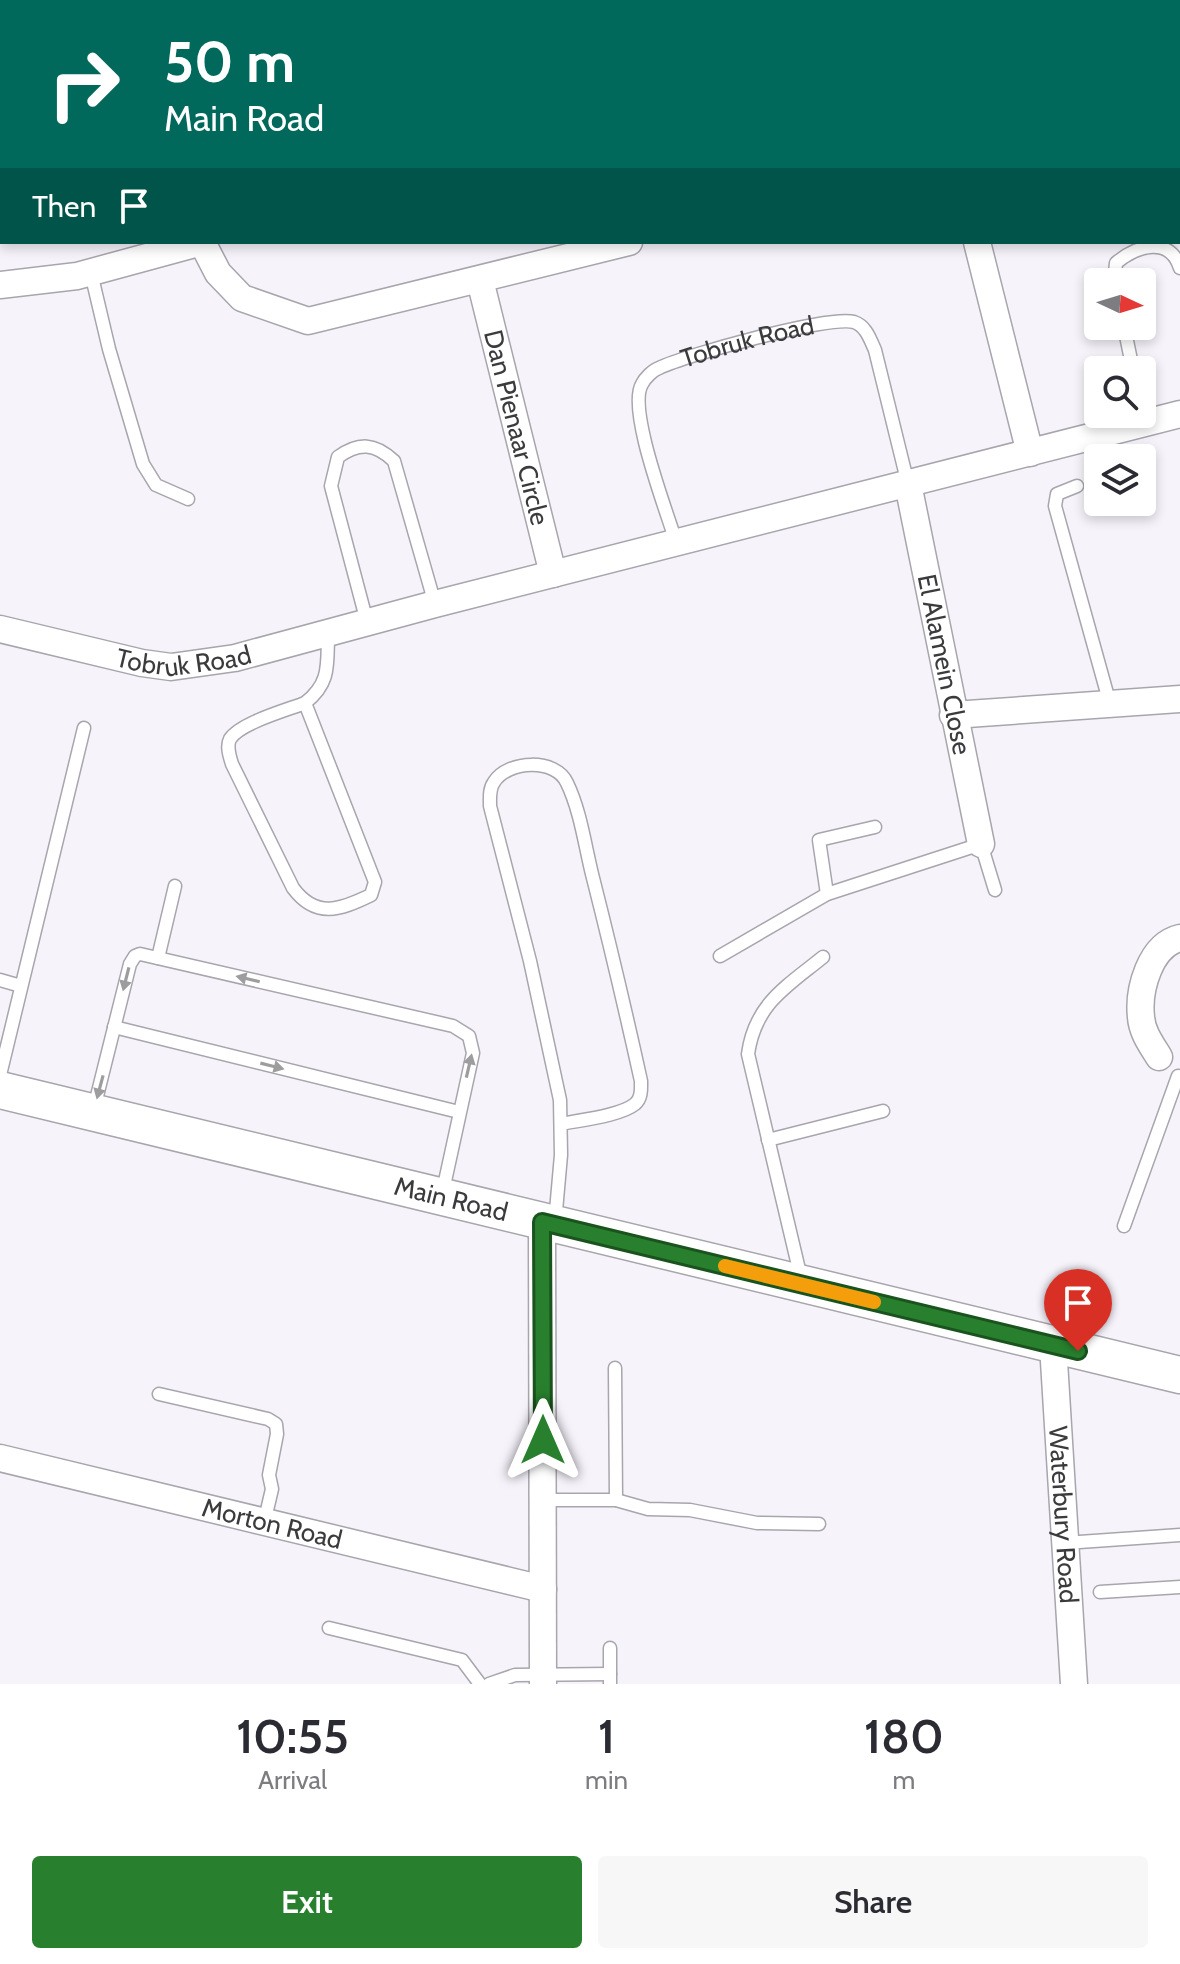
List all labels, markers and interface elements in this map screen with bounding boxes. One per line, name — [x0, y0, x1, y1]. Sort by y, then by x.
text: 50 m — [164, 28, 295, 96]
icon: right — [32, 32, 136, 136]
text: Main Road — [164, 96, 324, 140]
icon: arrive — [112, 184, 156, 228]
text: Then — [32, 188, 96, 225]
north arrow — [1084, 268, 1156, 340]
map controls — [1084, 268, 1156, 516]
street label: Tobruk Road — [677, 309, 817, 375]
street label: Dan Pienaar Circle — [477, 327, 556, 528]
button: search — [1084, 356, 1156, 428]
button: layers — [1084, 444, 1156, 516]
street label: El Alamein Close — [911, 571, 978, 757]
street label: Tobruk Road — [113, 638, 255, 684]
one-way arrow — [119, 967, 132, 992]
one-way arrow — [236, 972, 261, 985]
one-way arrow — [463, 1053, 476, 1078]
one-way arrow — [259, 1061, 284, 1073]
one-way arrow — [93, 1074, 105, 1099]
street label: Main Road — [391, 1170, 511, 1228]
pin — [1044, 1269, 1112, 1351]
icon: arrive — [1056, 1281, 1100, 1325]
position arrow — [501, 1398, 585, 1482]
street label: Waterbury Road — [1042, 1425, 1085, 1604]
street label: Morton Road — [199, 1491, 346, 1556]
text: 10:55 — [236, 1707, 349, 1765]
text: 1 — [598, 1707, 615, 1765]
text: 180 — [864, 1707, 944, 1765]
text: Arrival — [258, 1764, 327, 1796]
text: min — [585, 1764, 628, 1796]
text: m — [893, 1764, 915, 1796]
button: Exit — [32, 1856, 582, 1948]
button: Share — [598, 1856, 1148, 1948]

